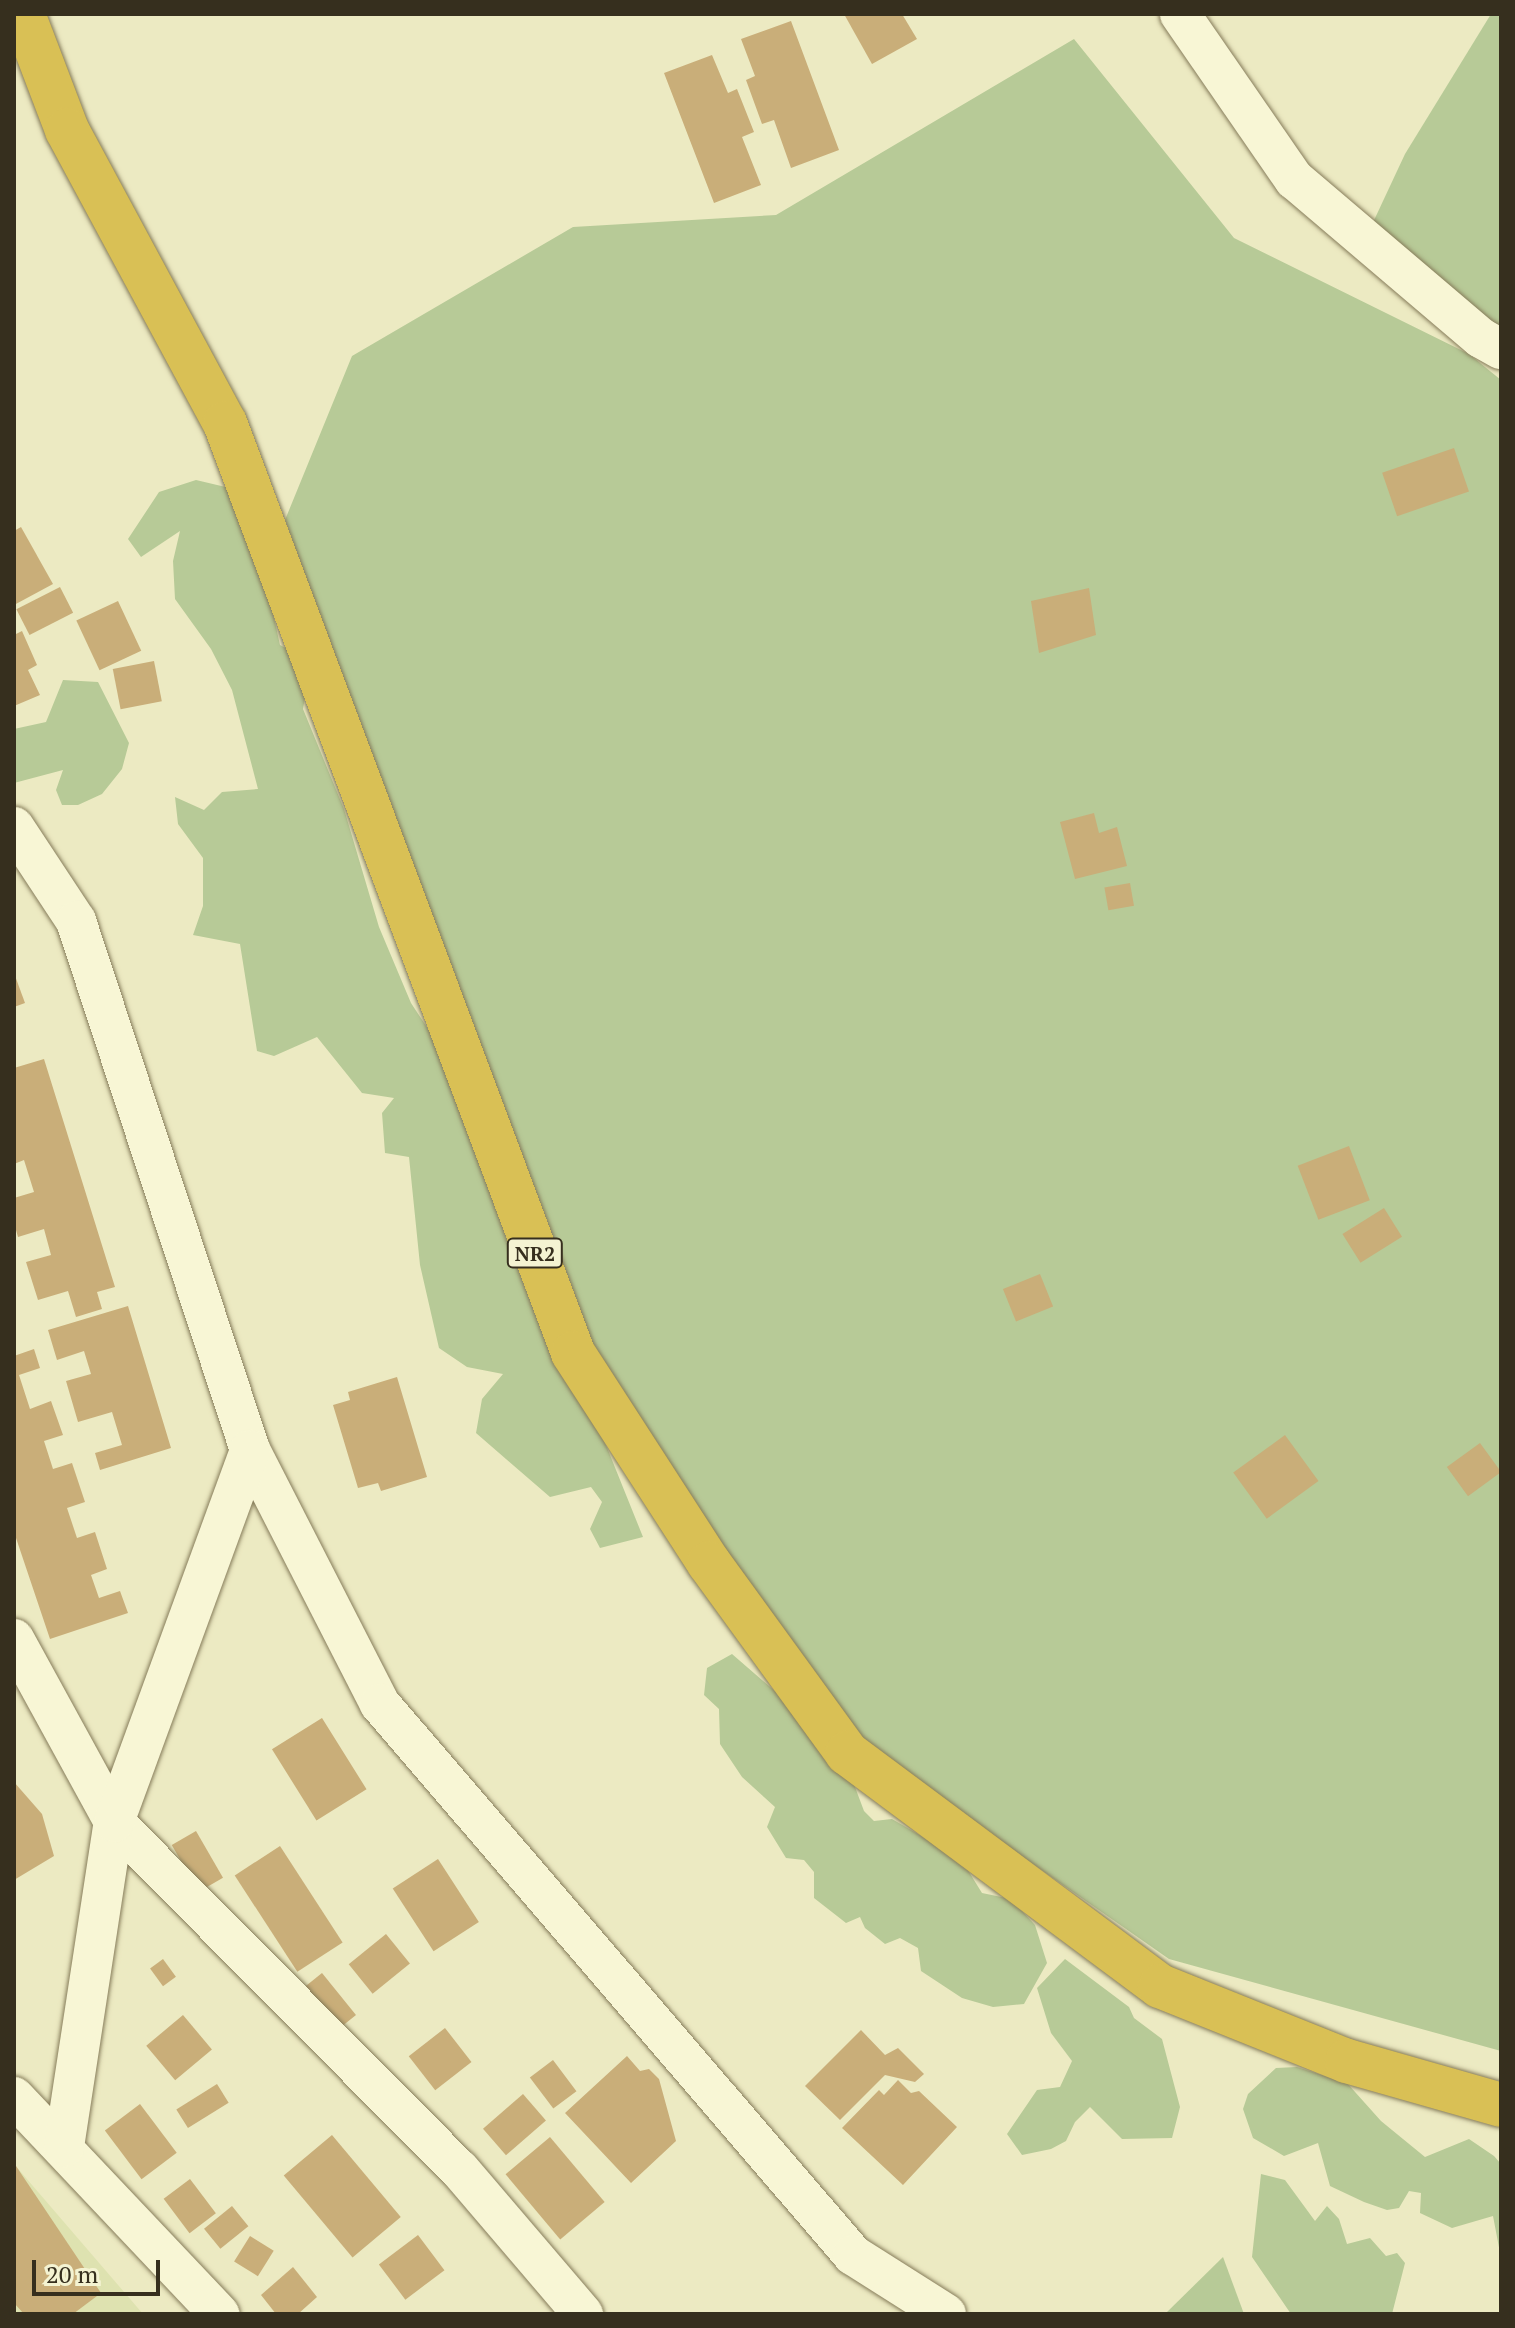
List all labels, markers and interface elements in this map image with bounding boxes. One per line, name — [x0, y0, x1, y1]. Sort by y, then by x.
road number: NR2 — [505, 1237, 565, 1269]
scale bar — [36, 2244, 164, 2294]
text: 20 m — [46, 2258, 98, 2290]

